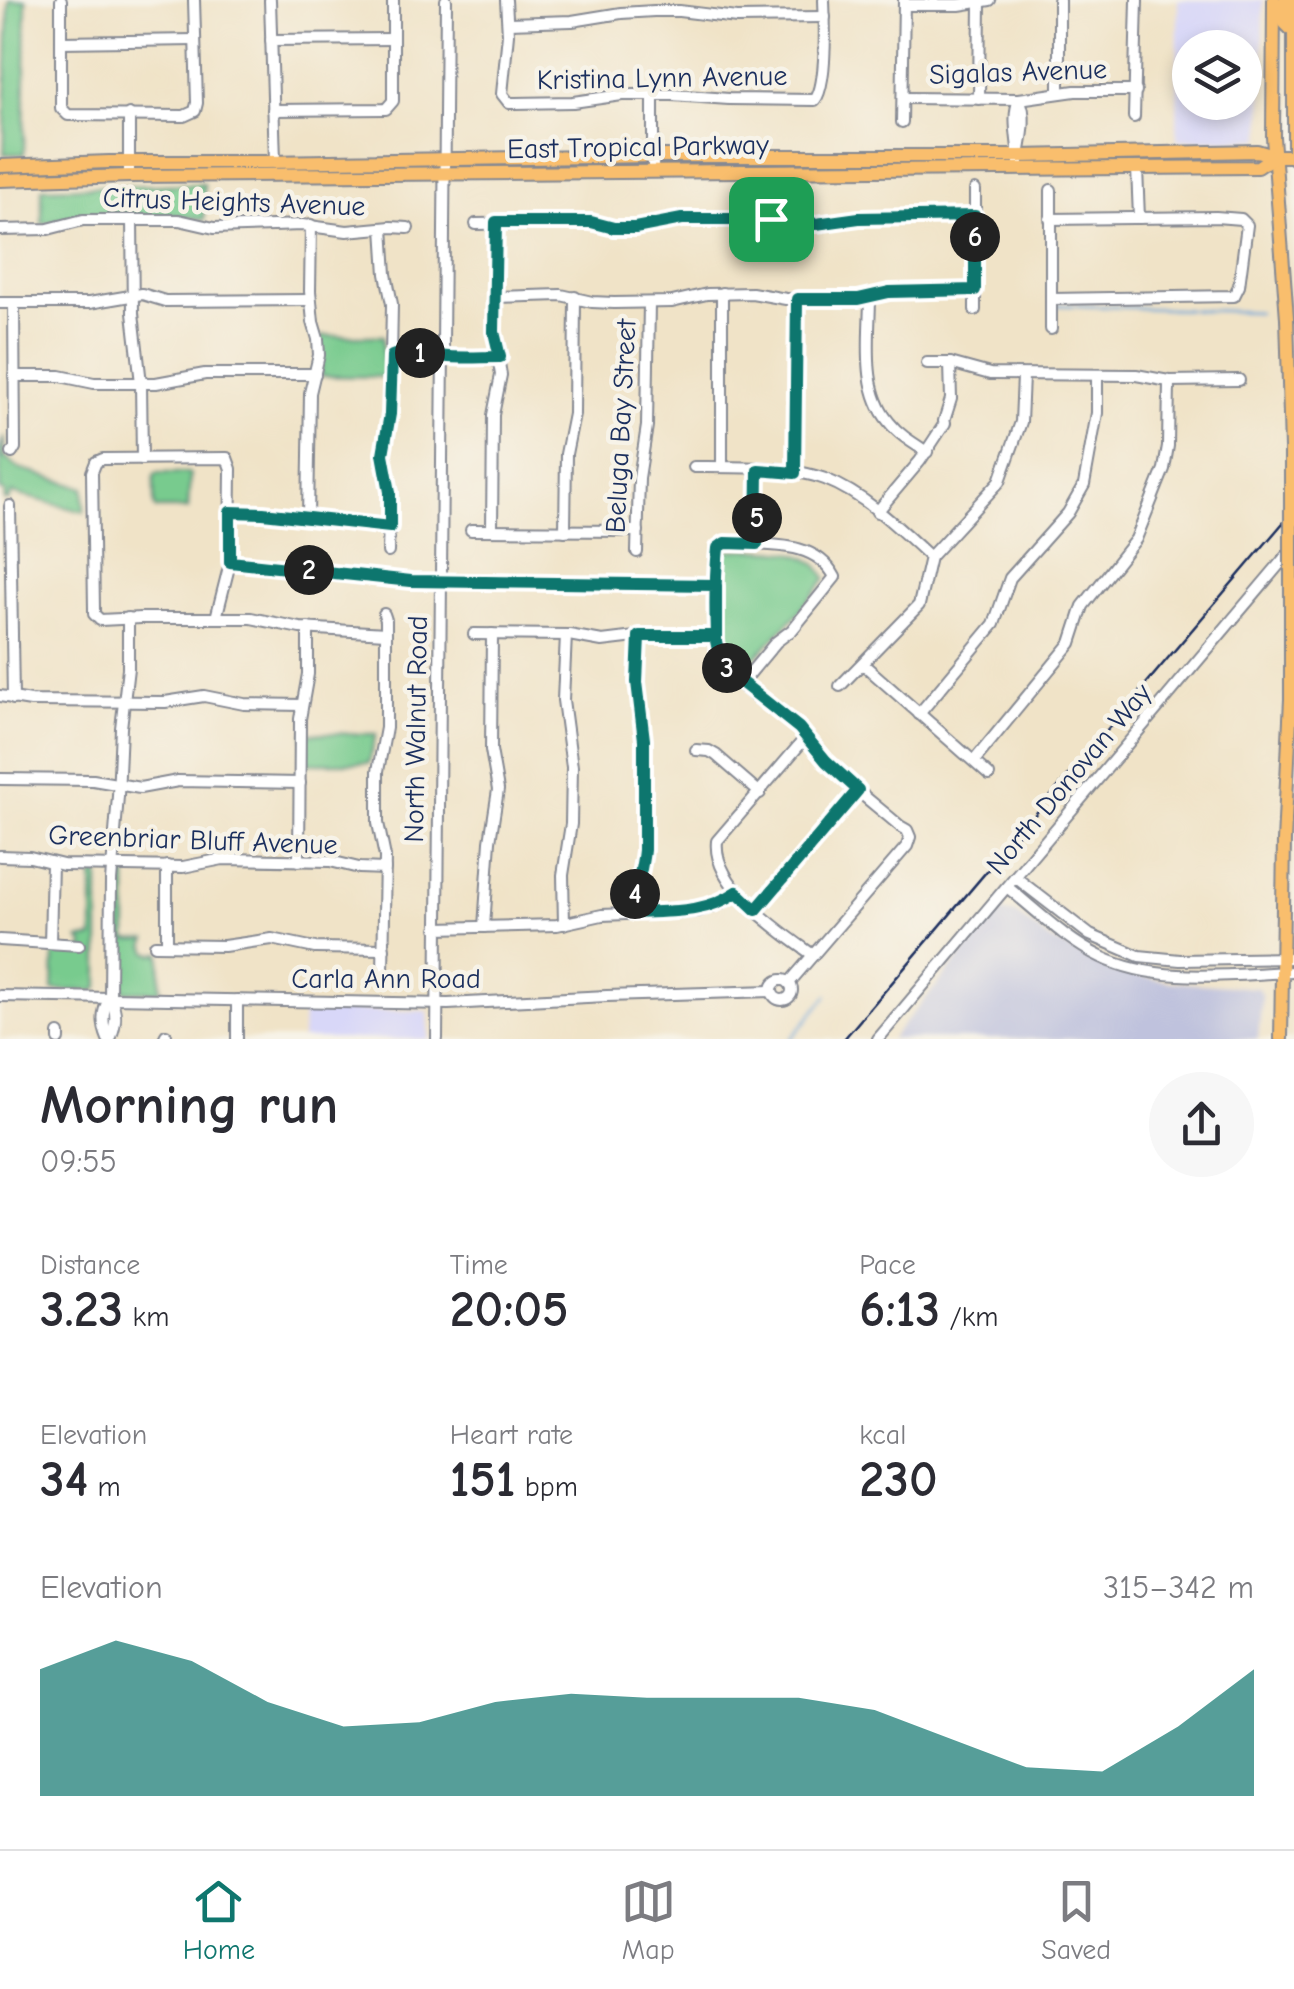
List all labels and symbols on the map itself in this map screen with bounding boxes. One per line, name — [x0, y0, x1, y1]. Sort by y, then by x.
street label: Sigalas Avenue — [929, 53, 1107, 91]
street label: Kristina Lynn Avenue — [536, 60, 788, 96]
street label: East Tropical Parkway — [507, 129, 770, 165]
pin — [729, 177, 814, 262]
street label: Citrus Heights Avenue — [102, 181, 366, 223]
pin: 6 — [950, 212, 1000, 262]
street label: Beluga Bay Street — [599, 317, 643, 534]
pin: 1 — [395, 328, 445, 378]
pin: 5 — [732, 493, 782, 543]
pin: 2 — [284, 545, 334, 595]
street label: North Walnut Road — [398, 615, 434, 843]
pin: 3 — [702, 643, 752, 693]
street label: North Donovan Way — [980, 677, 1158, 881]
street label: Greenbriar Bluff Avenue — [48, 819, 338, 861]
pin: 4 — [610, 869, 660, 919]
street label: Carla Ann Road — [291, 963, 481, 995]

